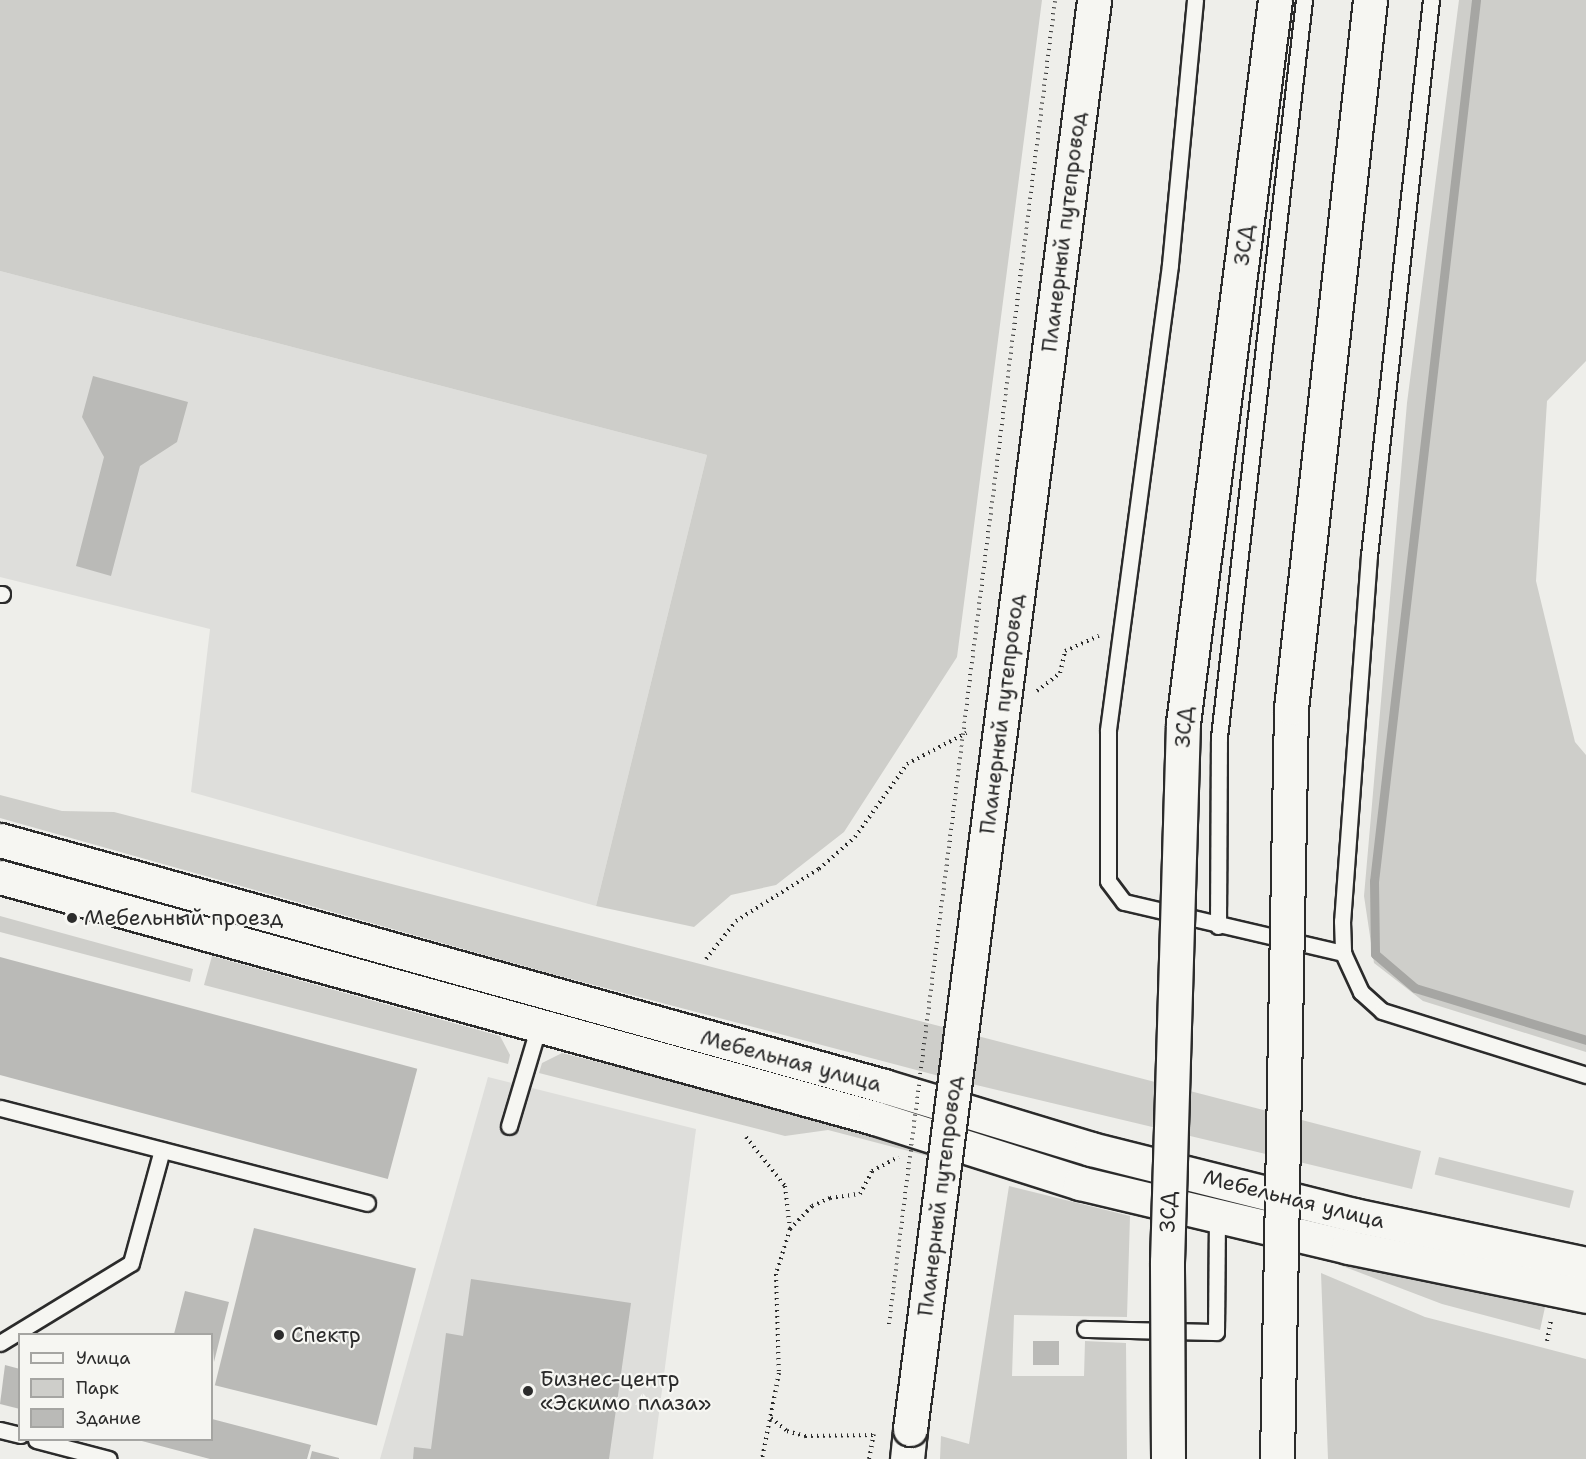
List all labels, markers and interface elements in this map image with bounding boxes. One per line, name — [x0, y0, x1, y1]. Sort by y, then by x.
street label: Планерный путепровод — [1037, 111, 1091, 353]
street label: ЗСД — [1229, 223, 1259, 267]
street label: Планерный путепровод — [975, 593, 1029, 835]
street label: ЗСД — [1170, 706, 1198, 748]
place label: Мебельный проезд — [84, 905, 283, 931]
marker: Мебельный проезд — [65, 911, 79, 925]
street label: Мебельная улица — [698, 1025, 884, 1097]
street label: Планерный путепровод — [913, 1075, 967, 1317]
street label: Мебельная улица — [1201, 1164, 1387, 1234]
street label: ЗСД — [1155, 1191, 1181, 1233]
place label: Спектр — [291, 1322, 361, 1348]
marker: Спектр — [272, 1328, 286, 1342]
legend — [18, 1333, 213, 1441]
text: Улица — [76, 1346, 130, 1370]
place label: Бизнес-центр «Эскимо плаза» — [540, 1366, 711, 1416]
text: Парк — [76, 1376, 119, 1400]
marker: Бизнес-центр «Эскимо плаза» — [521, 1384, 535, 1398]
text: Здание — [76, 1406, 141, 1430]

